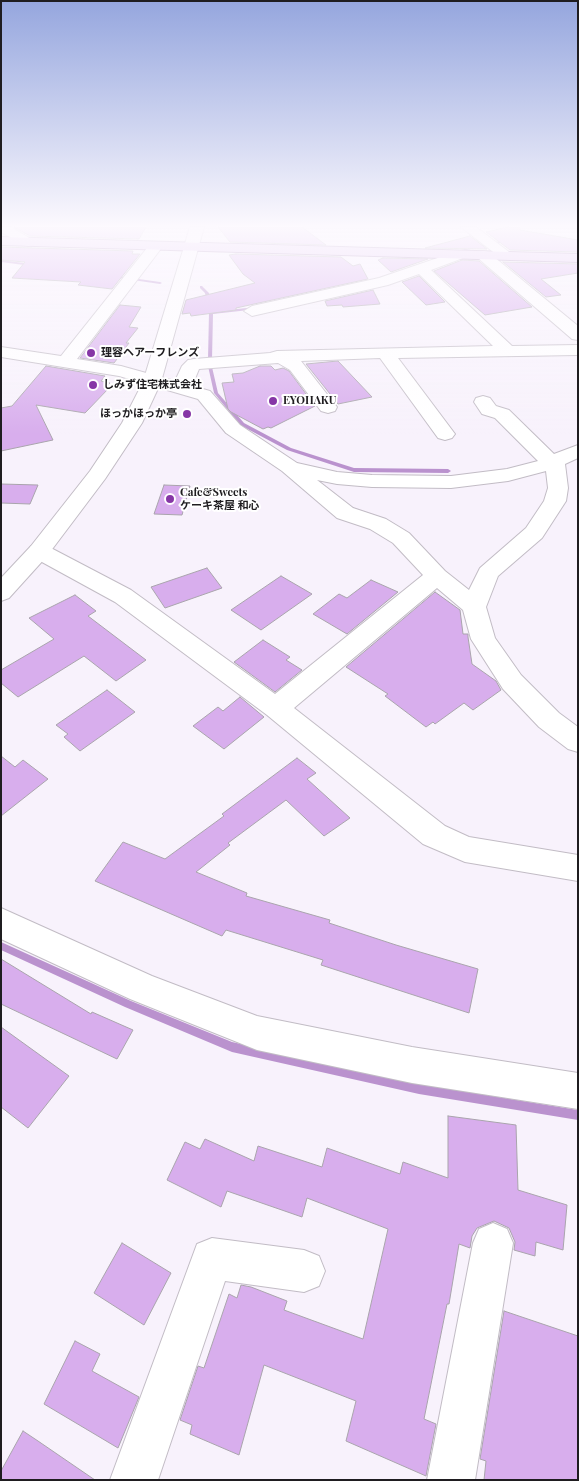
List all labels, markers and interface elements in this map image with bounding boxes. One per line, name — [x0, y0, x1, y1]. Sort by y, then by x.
place label: 理容ヘアーフレンズ — [101, 346, 199, 360]
marker: 理容ヘアーフレンズ — [85, 347, 97, 359]
place label: しみず住宅株式会社 — [103, 378, 202, 392]
marker: しみず住宅株式会社 — [87, 379, 99, 391]
place label: EYOHAKU — [283, 394, 336, 408]
marker: EYOHAKU — [267, 395, 279, 407]
place label: ほっかほっか亭 — [100, 407, 177, 421]
marker: ほっかほっか亭 — [181, 408, 193, 420]
place label: Cafe&Sweets ケーキ茶屋 和心 — [180, 486, 260, 512]
marker: Cafe&Sweets ケーキ茶屋 和心 — [164, 493, 176, 505]

